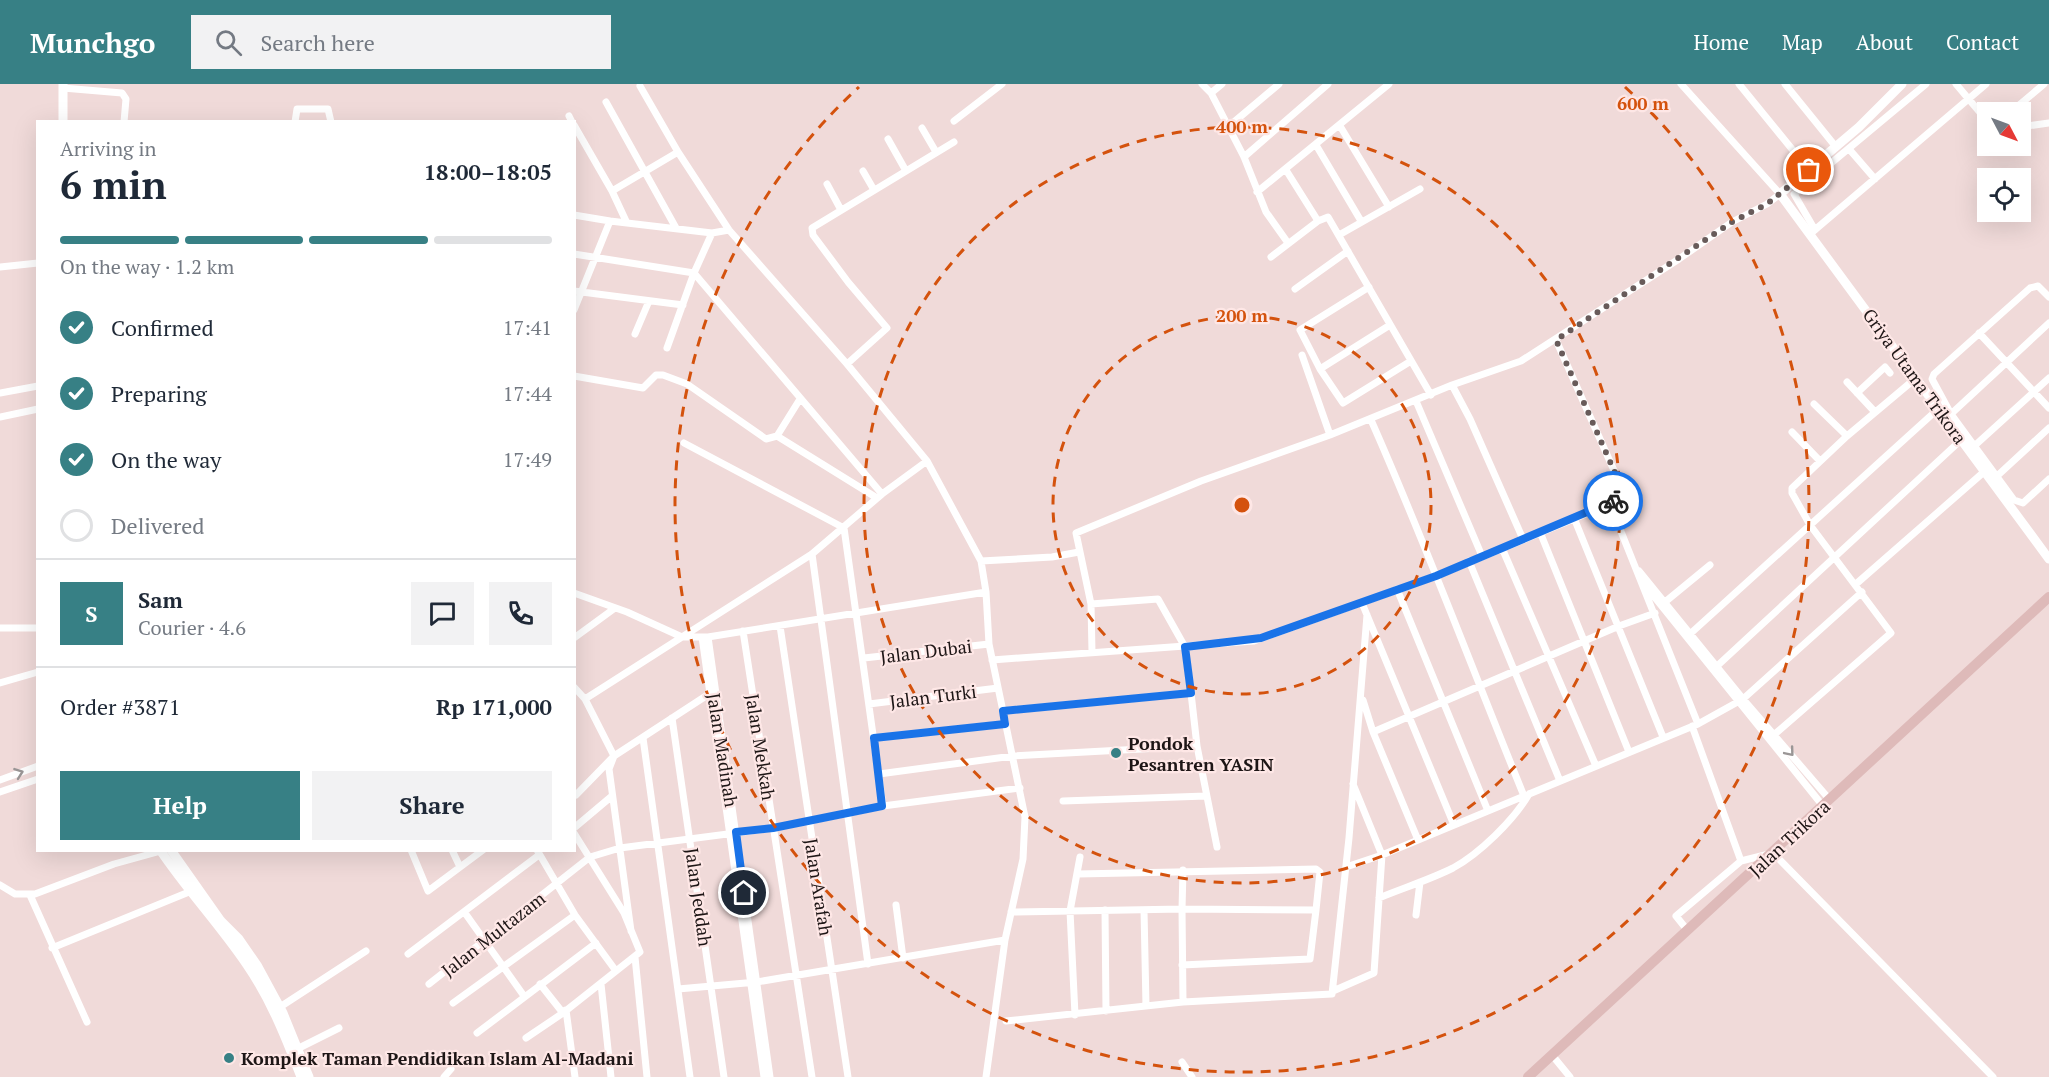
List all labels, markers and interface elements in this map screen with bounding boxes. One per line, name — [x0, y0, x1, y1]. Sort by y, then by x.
search box — [191, 15, 611, 69]
text: Munchgo — [30, 24, 155, 61]
icon: search — [212, 26, 245, 59]
text: Search here — [260, 28, 375, 57]
text: Home — [1693, 28, 1749, 56]
text: Map — [1782, 28, 1823, 56]
text: About — [1856, 28, 1913, 56]
text: Contact — [1946, 28, 2019, 56]
text: 600 m — [1617, 91, 1669, 115]
north arrow — [1977, 102, 2031, 156]
map controls — [1977, 102, 2031, 222]
text: 400 m — [1216, 114, 1268, 138]
text: Arriving in — [60, 135, 156, 162]
pin — [1783, 144, 1834, 195]
icon: bag — [1792, 153, 1825, 186]
text: 18:00–18:05 — [424, 157, 552, 186]
text: 6 min — [60, 158, 167, 210]
button: locate — [1977, 168, 2031, 222]
text: On the way · 1.2 km — [60, 253, 234, 280]
text: 200 m — [1216, 303, 1268, 327]
street label: Griya Utama Trikora — [1858, 303, 1972, 449]
icon: check — [60, 311, 93, 344]
text: Confirmed — [111, 313, 214, 342]
text: 17:41 — [503, 314, 552, 341]
icon: check — [60, 377, 93, 410]
text: Preparing — [111, 379, 207, 408]
text: 17:44 — [503, 380, 552, 407]
icon: check — [60, 443, 93, 476]
text: On the way — [111, 445, 221, 474]
text: 17:49 — [503, 446, 552, 473]
courier — [1583, 471, 1643, 531]
icon: bike — [1597, 485, 1630, 518]
centre of rings — [1232, 495, 1252, 515]
text: Delivered — [111, 511, 204, 540]
button: chat — [411, 582, 474, 645]
button: phone — [489, 582, 552, 645]
text: Sam — [138, 585, 183, 614]
text: S — [85, 599, 98, 628]
text: Courier · 4.6 — [138, 614, 246, 641]
street label: Jalan Dubai — [879, 633, 973, 669]
street label: Jalan Turki — [888, 679, 978, 713]
street label: Jalan Madinah — [702, 691, 744, 809]
text: Order #3871 — [60, 692, 180, 721]
text: Rp 171,000 — [436, 692, 552, 721]
street label: Jalan Mekkah — [741, 692, 781, 802]
place label: Pondok Pesantren YASIN — [1128, 731, 1274, 776]
one-way arrow — [1783, 745, 1794, 756]
marker: Pondok Pesantren YASIN — [1109, 746, 1123, 760]
one-way arrow — [13, 768, 24, 781]
button: Help — [60, 771, 300, 840]
button: Share — [312, 771, 552, 840]
street label: Jalan Trikora — [1743, 794, 1835, 882]
street label: Jalan Arafah — [799, 836, 839, 938]
street label: Jalan Jeddah — [680, 846, 718, 948]
pin — [718, 867, 769, 918]
icon: home — [727, 876, 760, 909]
street label: Jalan Multazam — [436, 886, 550, 982]
place label: Komplek Taman Pendidikan Islam Al-Madani — [241, 1046, 633, 1070]
marker: Komplek Taman Pendidikan Islam Al-Madani — [222, 1051, 236, 1065]

